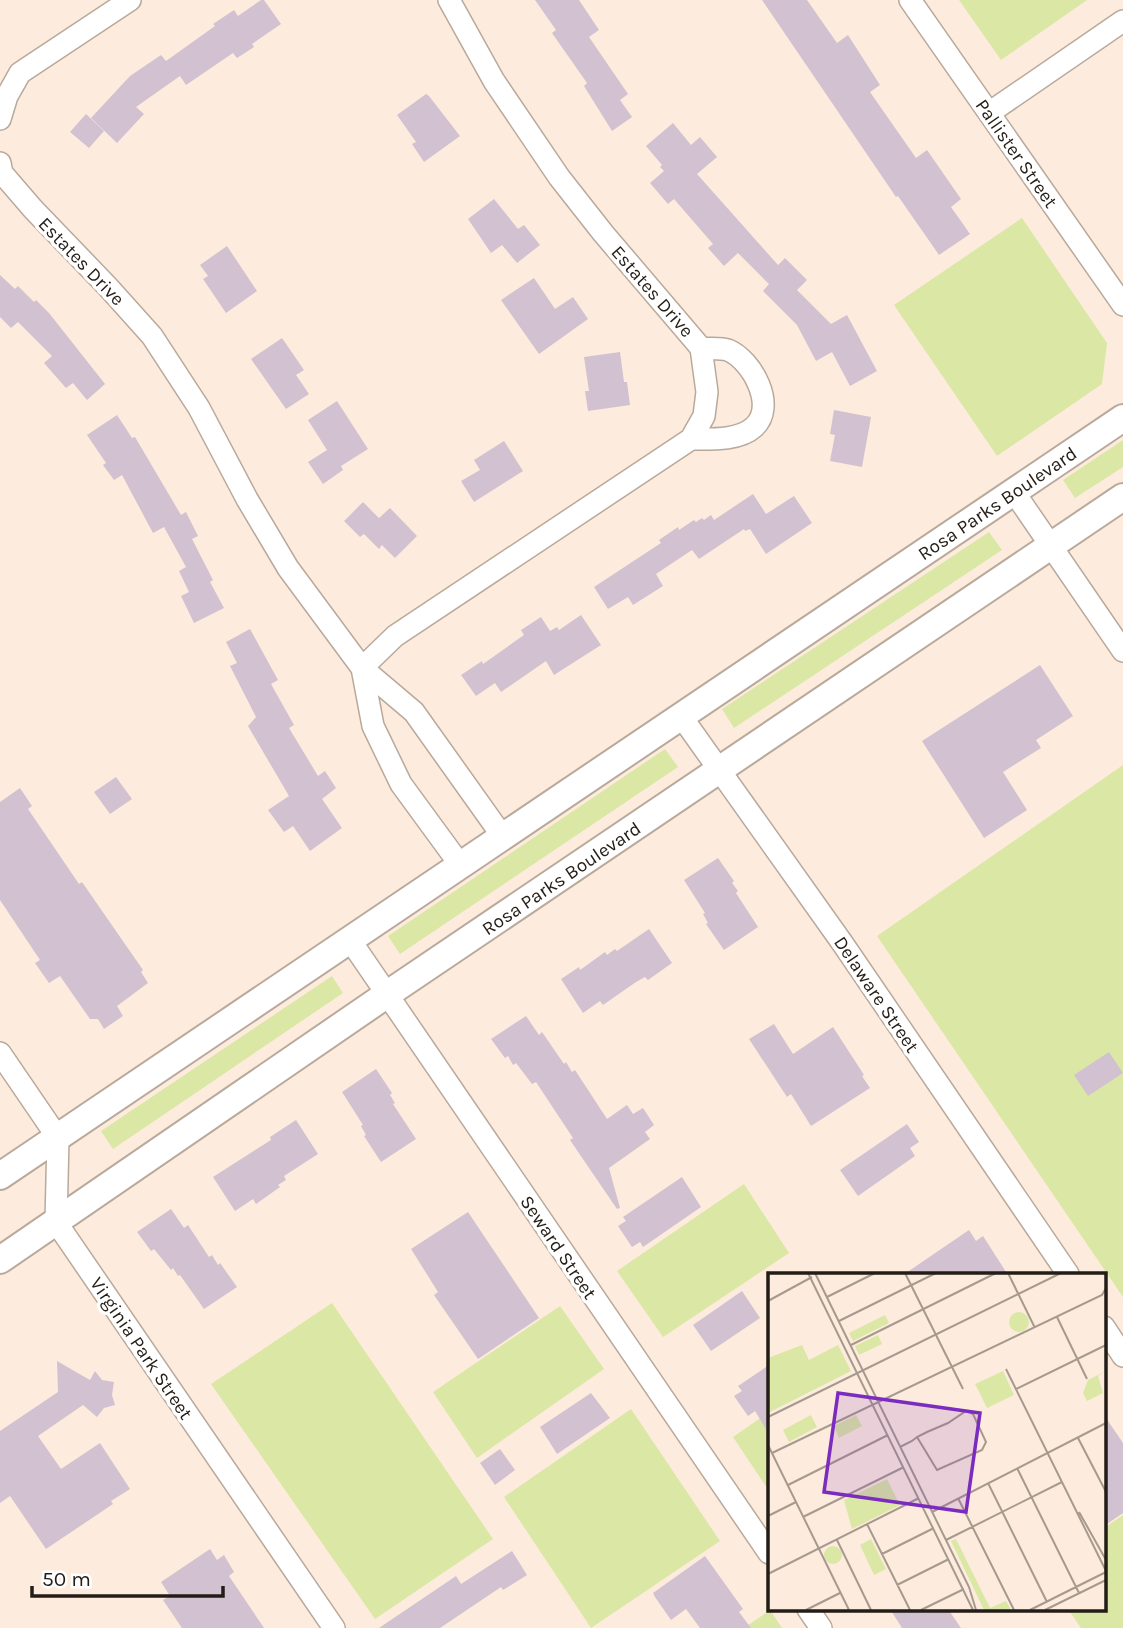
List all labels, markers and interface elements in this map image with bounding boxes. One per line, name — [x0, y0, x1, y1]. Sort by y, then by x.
street label: Pallister Street — [971, 95, 1062, 212]
street label: Estates Drive — [34, 213, 129, 310]
street label: Estates Drive — [607, 241, 698, 342]
street label: Rosa Parks Boulevard — [914, 442, 1081, 565]
street label: Rosa Parks Boulevard — [478, 817, 645, 940]
street label: Delaware Street — [829, 932, 923, 1057]
street label: Seward Street — [515, 1192, 601, 1304]
street label: Virginia Park Street — [85, 1273, 197, 1424]
inset map — [768, 1273, 1106, 1610]
scale bar — [32, 1554, 222, 1598]
text: 50 m — [42, 1567, 91, 1591]

